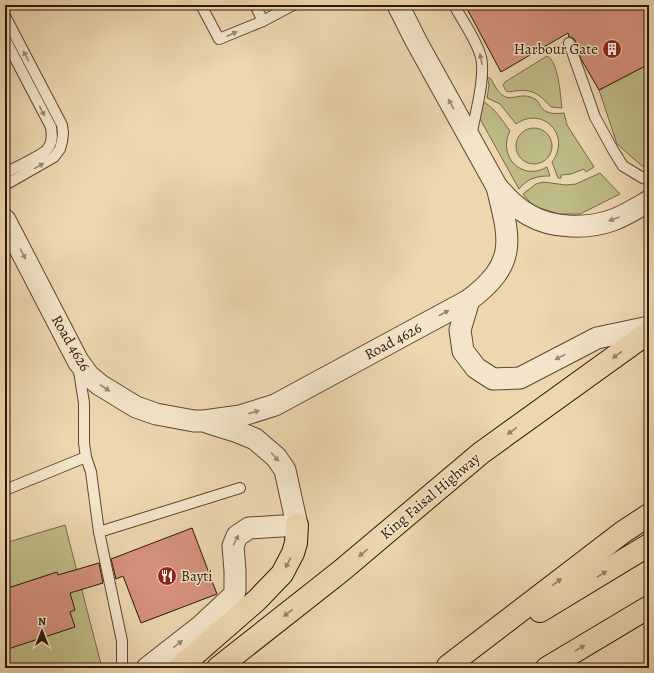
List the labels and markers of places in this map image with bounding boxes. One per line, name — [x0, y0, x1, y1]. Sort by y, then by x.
building icon: Harbour Gate — [601, 38, 623, 60]
place label: Harbour Gate — [514, 39, 598, 59]
restaurant icon: Bayti — [156, 565, 178, 587]
place label: Bayti — [181, 566, 213, 586]

